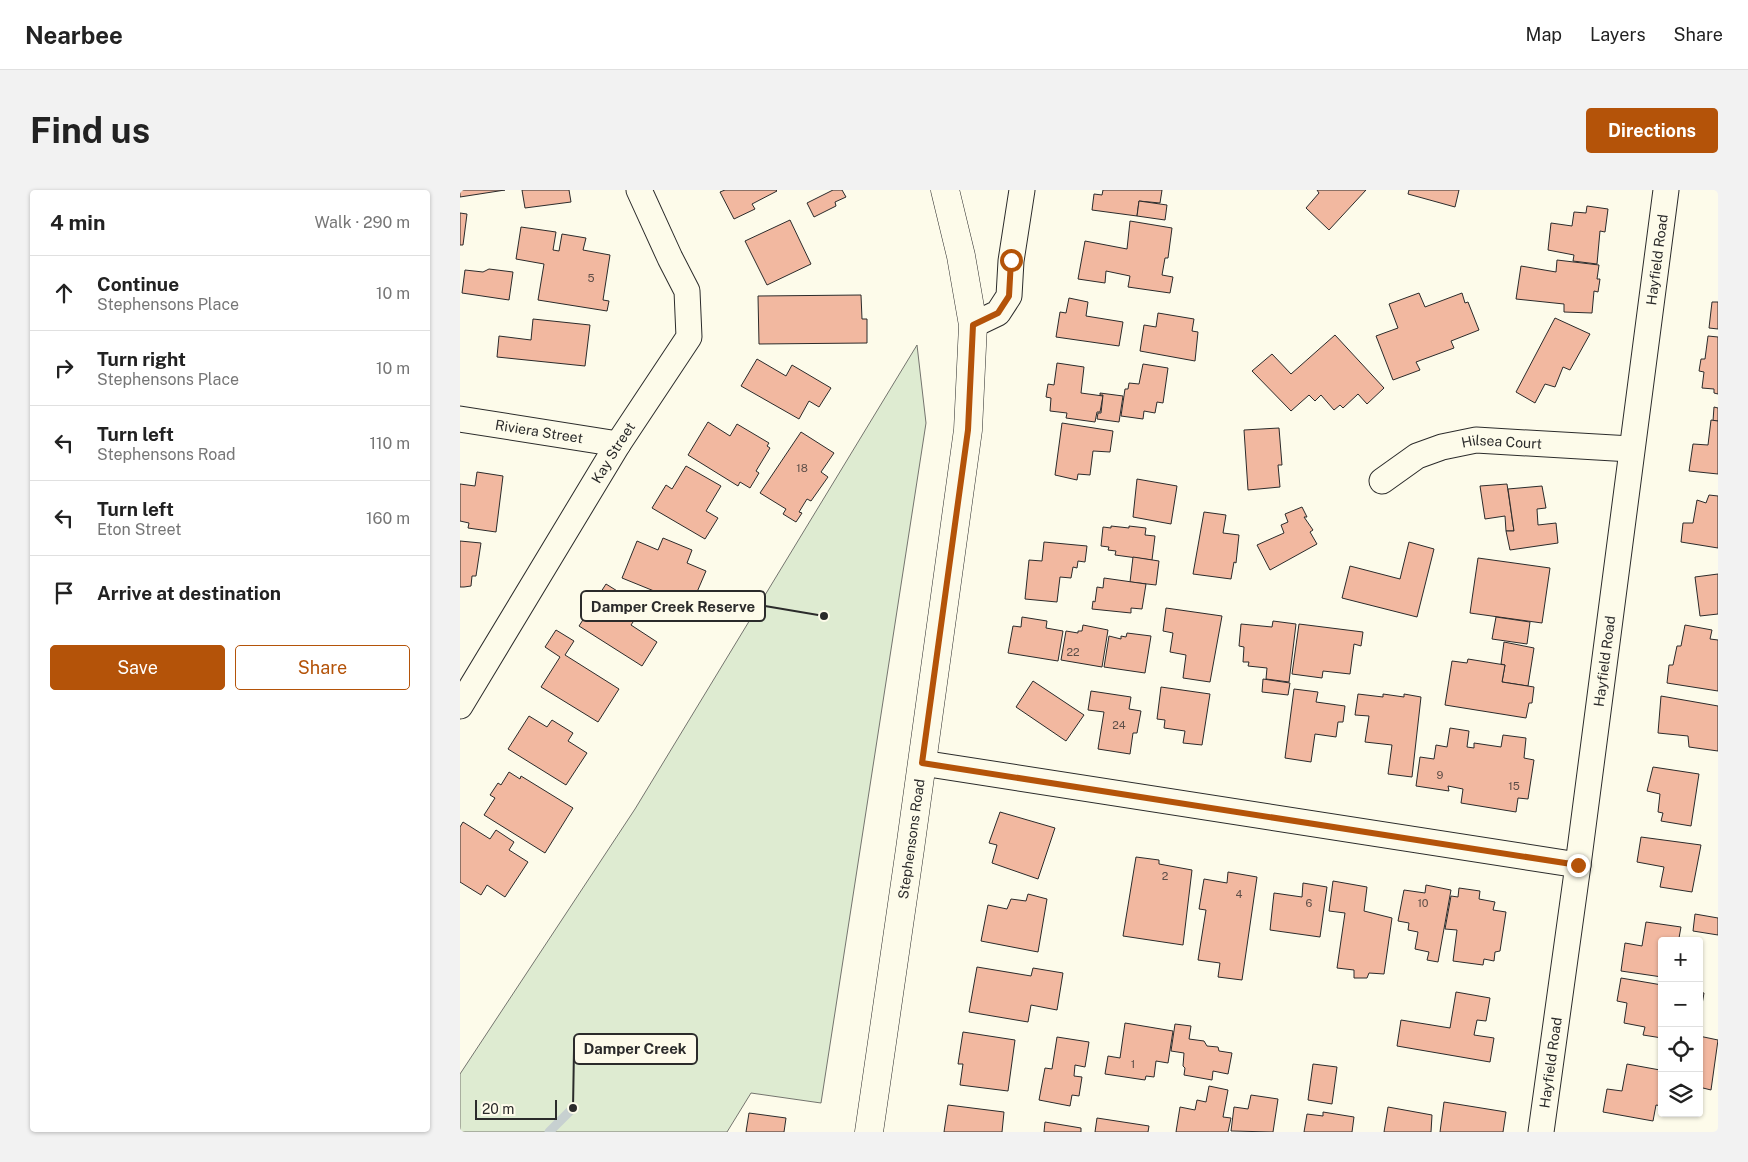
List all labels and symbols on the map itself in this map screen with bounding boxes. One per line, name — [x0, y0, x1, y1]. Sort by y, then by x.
street label: Hayfield Road — [1643, 213, 1671, 306]
route start — [1000, 249, 1023, 272]
house number: 5 — [587, 272, 595, 284]
street label: Riviera Street — [494, 417, 584, 446]
street label: Kay Street — [588, 419, 638, 486]
street label: Hilsea Court — [1460, 432, 1543, 452]
house number: 18 — [796, 462, 808, 474]
callout: Damper Creek Reserve — [581, 591, 765, 621]
text: Damper Creek Reserve — [591, 598, 755, 615]
street label: Hayfield Road — [1591, 615, 1618, 708]
house number: 22 — [1066, 646, 1080, 658]
house number: 24 — [1112, 719, 1126, 731]
house number: 9 — [1437, 769, 1444, 781]
street label: Stephensons Road — [895, 778, 928, 900]
house number: 15 — [1508, 780, 1520, 792]
route end — [1567, 854, 1590, 877]
house number: 2 — [1162, 870, 1169, 882]
house number: 4 — [1236, 888, 1243, 900]
house number: 6 — [1306, 897, 1313, 909]
house number: 10 — [1417, 897, 1429, 909]
street label: Hayfield Road — [1536, 1016, 1565, 1109]
callout: Damper Creek — [574, 1034, 697, 1064]
text: Damper Creek — [584, 1040, 687, 1057]
house number: 1 — [1131, 1058, 1135, 1070]
scale bar — [475, 1097, 558, 1120]

